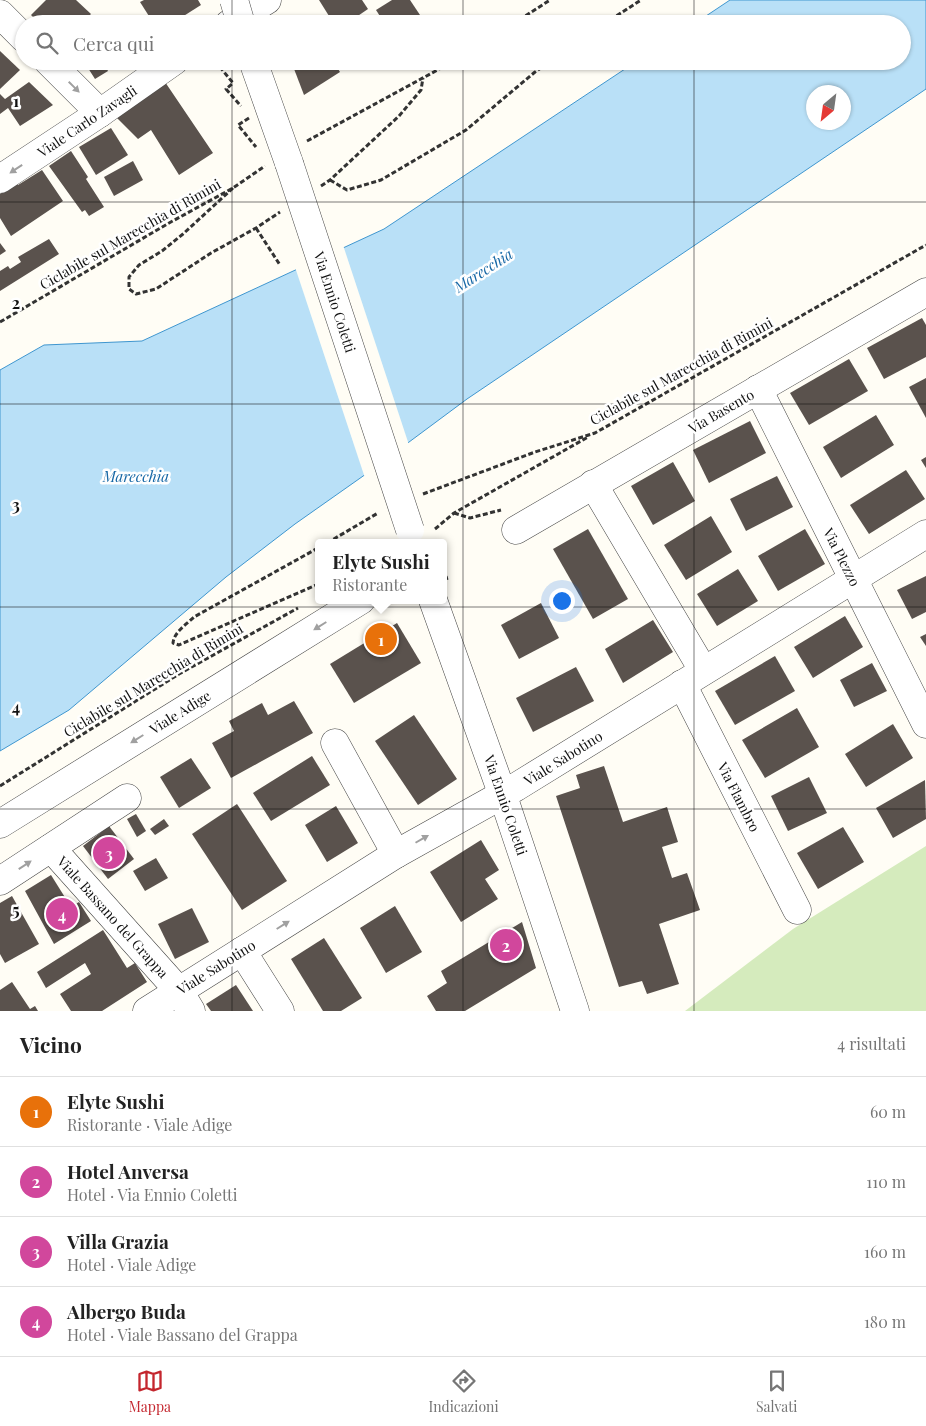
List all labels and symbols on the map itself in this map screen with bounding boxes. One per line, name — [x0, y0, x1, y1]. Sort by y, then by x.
street label: Viale Carlo Zavagli — [33, 81, 140, 162]
one-way arrow — [68, 81, 80, 93]
north arrow — [806, 85, 851, 130]
text: 1 — [13, 90, 19, 111]
one-way arrow — [9, 164, 22, 174]
street label: Ciclabile sul Marecchia di Rimini — [36, 174, 224, 294]
water label: Marecchia — [449, 243, 516, 297]
street label: Via Ennio Coletti — [309, 248, 360, 355]
text: 2 — [12, 292, 20, 313]
street label: Ciclabile sul Marecchia di Rimini — [586, 313, 776, 429]
street label: Via Basento — [684, 384, 758, 438]
water label: Marecchia — [102, 466, 169, 486]
text: 3 — [12, 494, 20, 515]
street label: Via Plezzo — [819, 524, 865, 590]
your location — [549, 588, 575, 614]
street label: Ciclabile sul Marecchia di Rimini — [60, 619, 246, 741]
pin: 1 — [365, 620, 397, 658]
one-way arrow — [313, 621, 326, 631]
street label: Viale Adige — [145, 686, 214, 739]
text: 4 — [12, 696, 20, 717]
street label: Viale Sabotino — [519, 726, 606, 790]
one-way arrow — [130, 734, 143, 744]
street label: Via Ennio Coletti — [480, 751, 532, 858]
street label: Via Flambro — [713, 758, 765, 835]
pin: 3 — [93, 834, 125, 872]
one-way arrow — [415, 835, 428, 844]
street label: Viale Bassano del Grappa — [53, 851, 173, 982]
one-way arrow — [19, 860, 32, 869]
pin: 4 — [46, 895, 78, 933]
text: 5 — [12, 899, 20, 920]
one-way arrow — [277, 920, 290, 929]
pin: 2 — [490, 926, 522, 964]
street label: Viale Sabotino — [172, 935, 259, 999]

